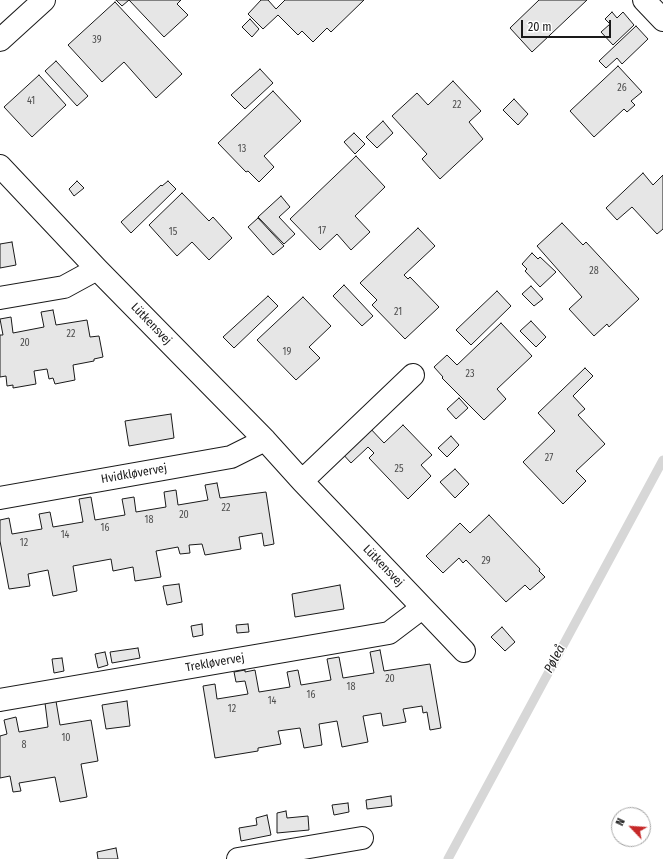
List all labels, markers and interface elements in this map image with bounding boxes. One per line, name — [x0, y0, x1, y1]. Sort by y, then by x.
scale bar — [523, 12, 613, 38]
text: 20 m — [528, 20, 552, 34]
house number: 39 — [92, 34, 102, 46]
house number: 26 — [617, 82, 627, 94]
house number: 41 — [27, 95, 35, 107]
house number: 22 — [453, 99, 461, 111]
house number: 13 — [238, 143, 246, 155]
house number: 17 — [318, 225, 326, 237]
house number: 15 — [169, 226, 177, 238]
house number: 28 — [589, 265, 599, 277]
street label: Lütkensvej — [128, 300, 174, 348]
house number: 21 — [394, 306, 402, 318]
house number: 22 — [67, 328, 75, 340]
house number: 20 — [20, 337, 30, 349]
house number: 19 — [283, 346, 291, 358]
house number: 23 — [466, 368, 474, 380]
house number: 27 — [545, 452, 553, 464]
street label: Hvidkløvervej — [100, 461, 168, 487]
house number: 25 — [395, 463, 403, 475]
house number: 22 — [222, 502, 230, 514]
house number: 20 — [179, 509, 189, 521]
house number: 18 — [145, 514, 153, 526]
house number: 16 — [101, 522, 109, 534]
house number: 14 — [61, 529, 69, 541]
house number: 12 — [20, 537, 28, 549]
street label: Lütkensvej — [360, 542, 406, 590]
house number: 29 — [481, 555, 491, 567]
water label: Pøleå — [541, 642, 569, 676]
street label: Trekløvervej — [184, 651, 246, 675]
house number: 20 — [385, 673, 395, 685]
house number: 18 — [347, 681, 355, 693]
house number: 16 — [307, 689, 315, 701]
house number: 14 — [268, 695, 276, 707]
house number: 12 — [228, 703, 236, 715]
house number: 10 — [61, 732, 71, 744]
house number: 8 — [22, 739, 26, 751]
north arrow — [611, 807, 651, 847]
text: N — [613, 816, 628, 828]

